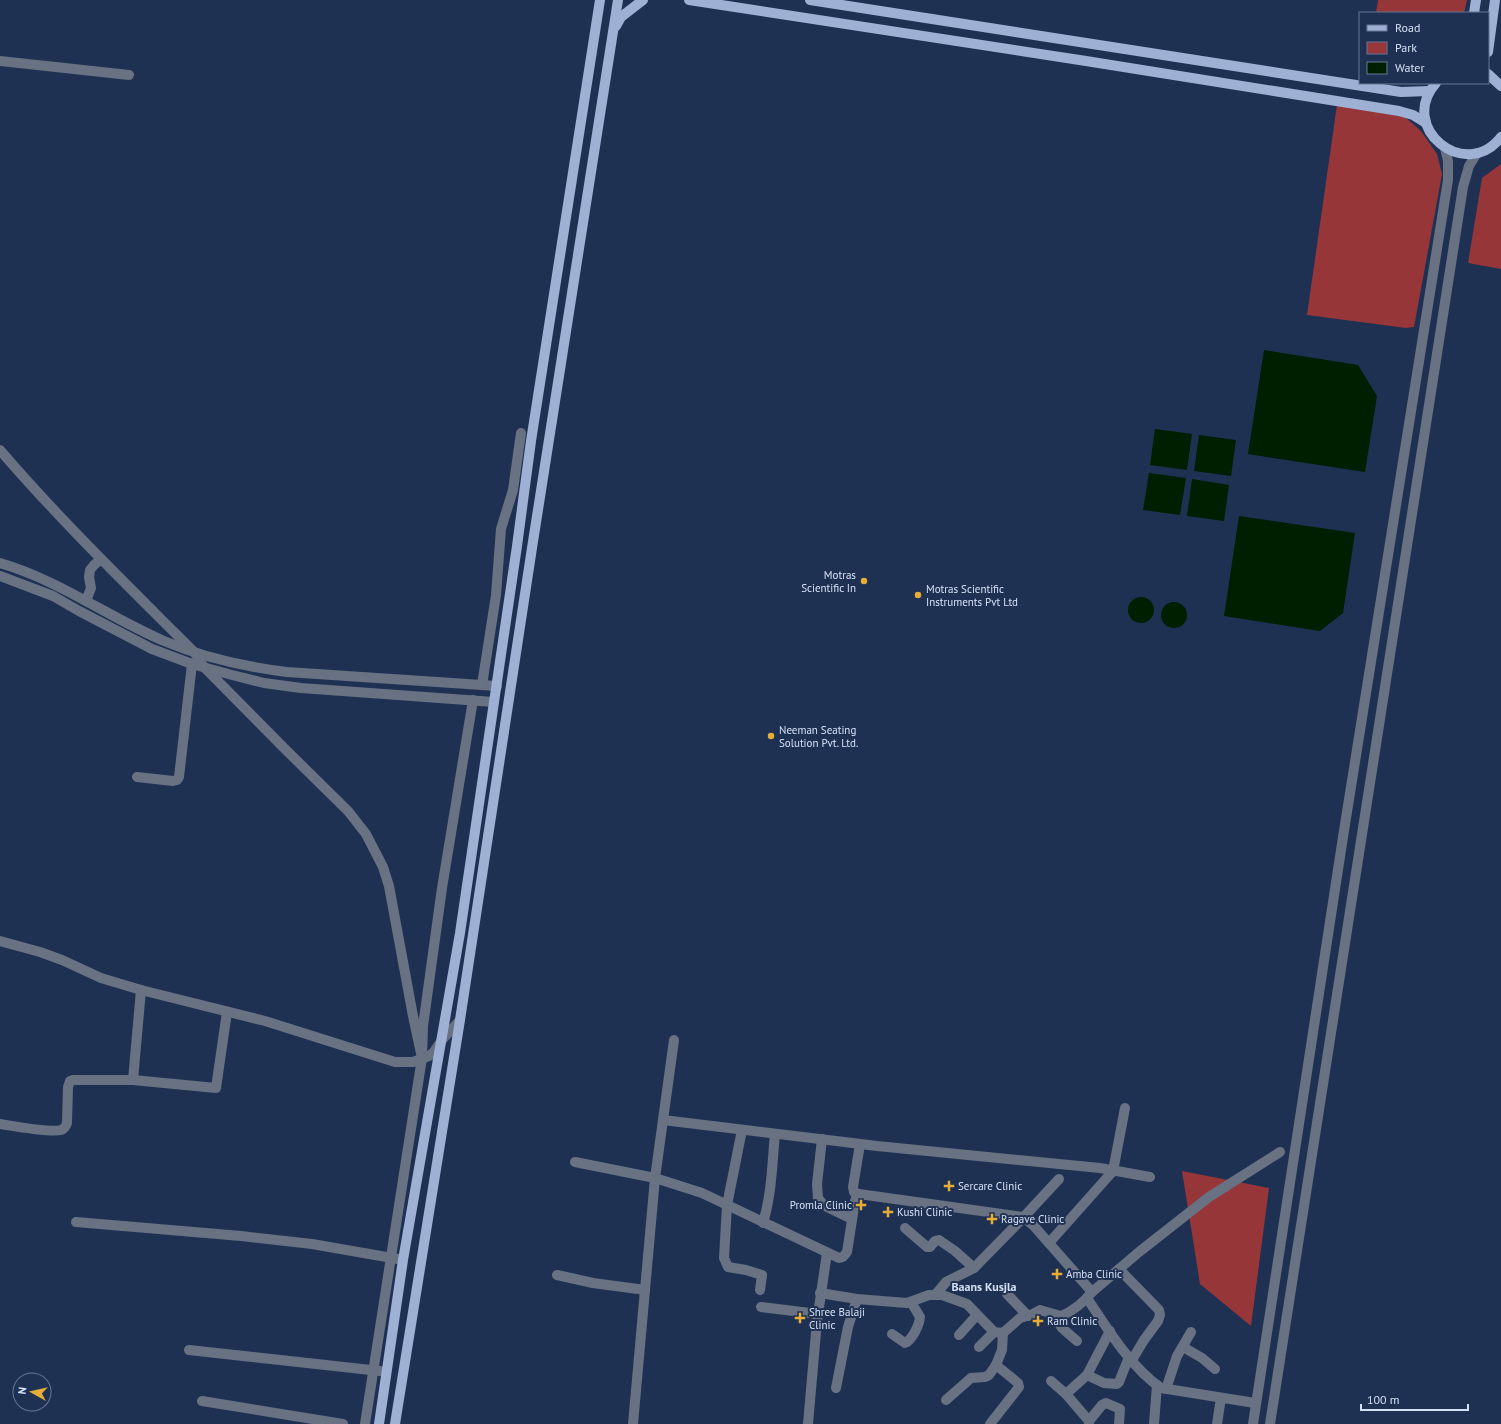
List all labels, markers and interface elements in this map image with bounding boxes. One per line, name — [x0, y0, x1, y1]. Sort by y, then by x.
legend — [1359, 12, 1489, 84]
text: Road — [1395, 20, 1420, 35]
text: Park — [1395, 40, 1417, 55]
text: Water — [1395, 60, 1425, 75]
place label: Motras Scientific In — [801, 568, 856, 595]
marker: Motras Scientific In — [859, 576, 869, 586]
place label: Motras Scientific Instruments Pvt Ltd — [926, 582, 1018, 609]
marker: Motras Scientific Instruments Pvt Ltd — [913, 590, 923, 600]
place label: Neeman Seating Solution Pvt. Ltd. — [779, 723, 858, 750]
marker: Neeman Seating Solution Pvt. Ltd. — [766, 731, 776, 741]
place label: Sercare Clinic — [958, 1179, 1022, 1193]
marker: Sercare Clinic — [943, 1180, 955, 1192]
place label: Promla Clinic — [790, 1198, 852, 1212]
marker: Promla Clinic — [855, 1199, 867, 1211]
place label: Kushi Clinic — [897, 1205, 952, 1219]
marker: Kushi Clinic — [882, 1206, 894, 1218]
place label: Ragave Clinic — [1001, 1212, 1064, 1226]
marker: Ragave Clinic — [986, 1213, 998, 1225]
place label: Amba Clinic — [1066, 1267, 1122, 1281]
marker: Amba Clinic — [1051, 1268, 1063, 1280]
district label: Baans Kusjla — [951, 1279, 1017, 1294]
place label: Shree Balaji Clinic — [809, 1305, 865, 1332]
marker: Shree Balaji Clinic — [794, 1312, 806, 1324]
place label: Ram Clinic — [1047, 1314, 1097, 1328]
marker: Ram Clinic — [1032, 1315, 1044, 1327]
north arrow — [12, 1372, 52, 1412]
text: N — [15, 1386, 30, 1395]
scale bar — [1361, 1386, 1468, 1412]
text: 100 m — [1367, 1392, 1400, 1407]

